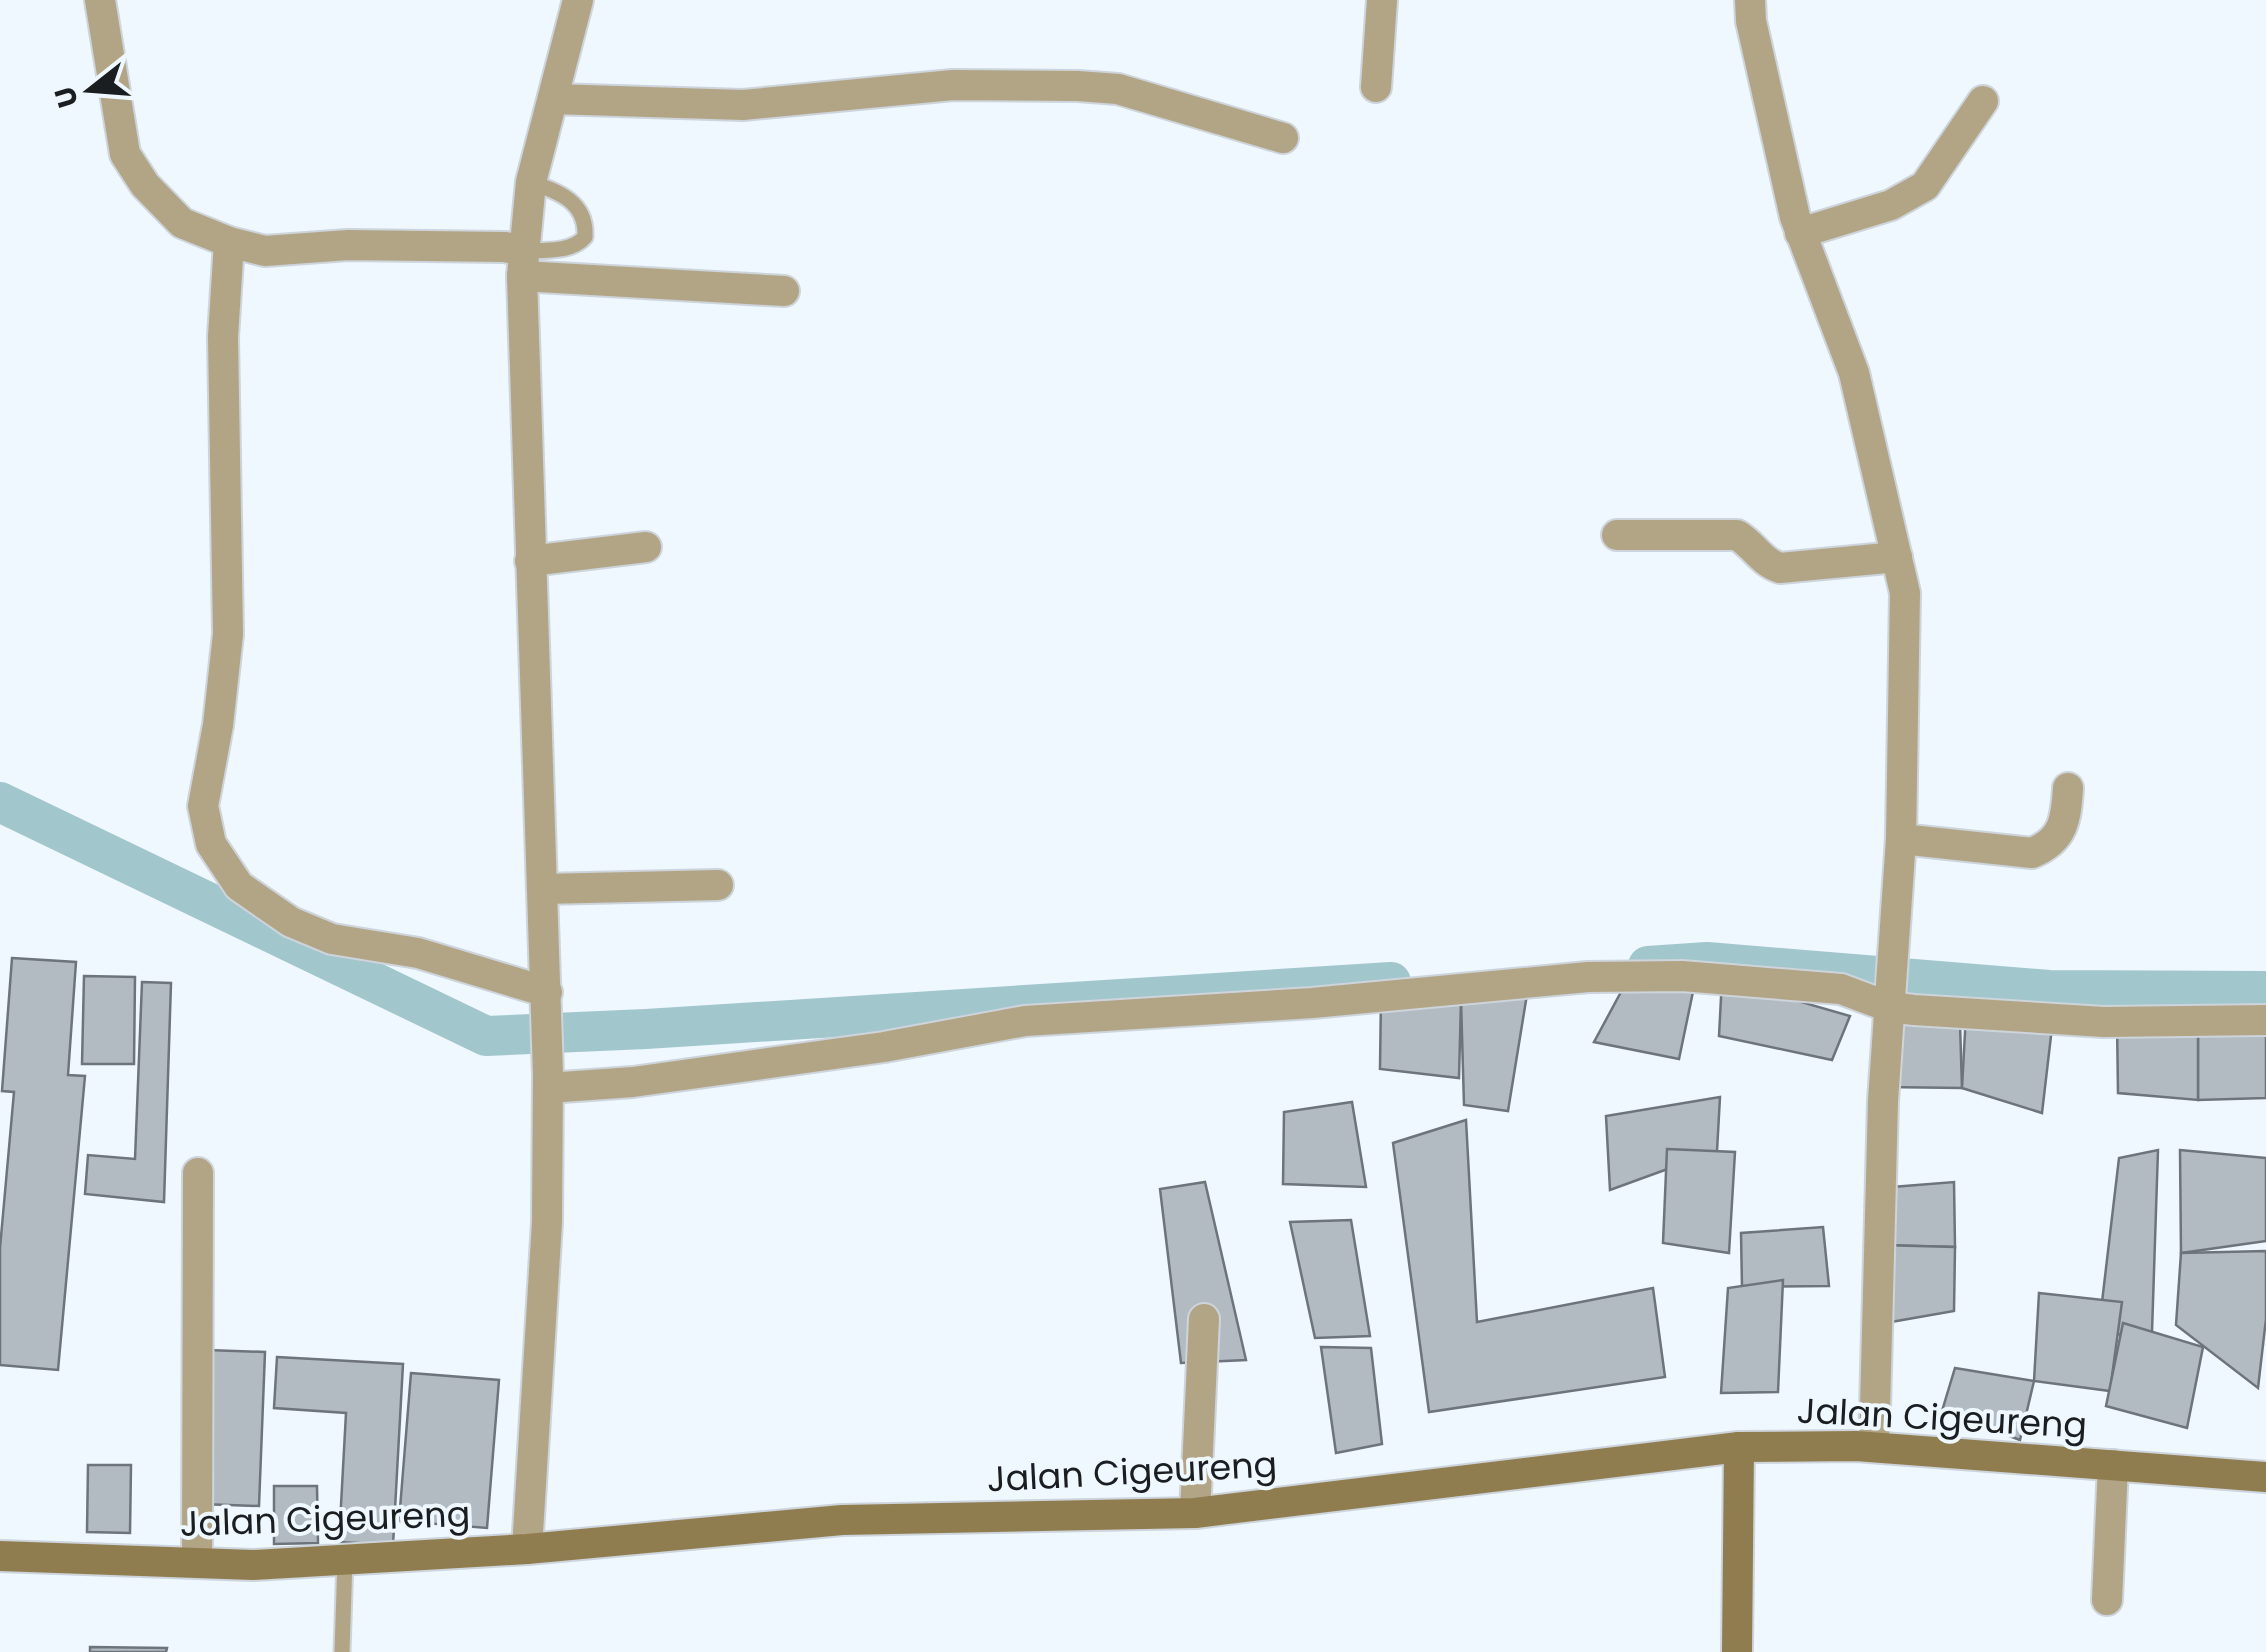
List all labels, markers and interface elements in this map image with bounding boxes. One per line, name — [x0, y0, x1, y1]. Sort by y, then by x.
north arrow — [40, 40, 140, 140]
text: U — [45, 82, 88, 112]
street label: Jalan Cigeureng — [1796, 1385, 2088, 1450]
street label: Jalan Cigeureng — [986, 1439, 1278, 1504]
street label: Jalan Cigeureng — [179, 1489, 471, 1548]

